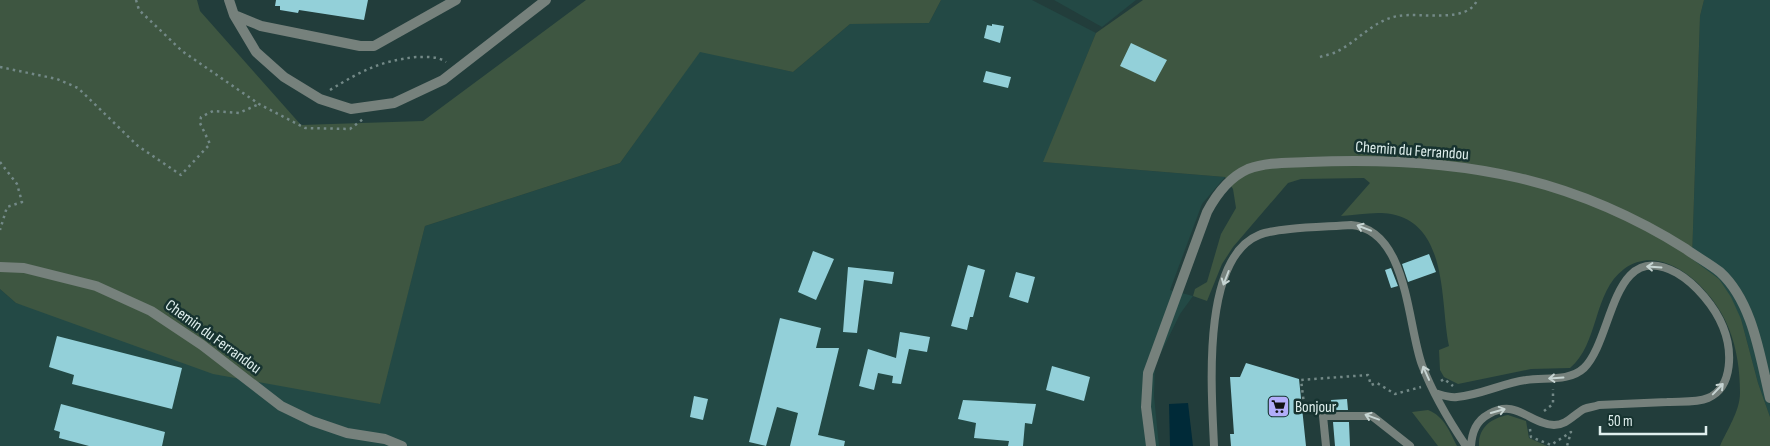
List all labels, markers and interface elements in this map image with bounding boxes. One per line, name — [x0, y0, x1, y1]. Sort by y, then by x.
street label: Chemin du Ferrandou — [1355, 138, 1469, 164]
one-way arrow — [1357, 223, 1372, 232]
one-way arrow — [1647, 262, 1663, 271]
one-way arrow — [1221, 270, 1230, 285]
street label: Chemin du Ferrandou — [161, 296, 265, 378]
one-way arrow — [1420, 366, 1430, 381]
one-way arrow — [1548, 373, 1564, 382]
one-way arrow — [1712, 383, 1724, 396]
supermarket icon: Bonjour — [1267, 395, 1291, 419]
place label: Bonjour — [1295, 398, 1337, 417]
scale bar — [1600, 404, 1706, 436]
one-way arrow — [1490, 406, 1506, 415]
one-way arrow — [1365, 412, 1380, 421]
text: 50 m — [1608, 412, 1633, 431]

